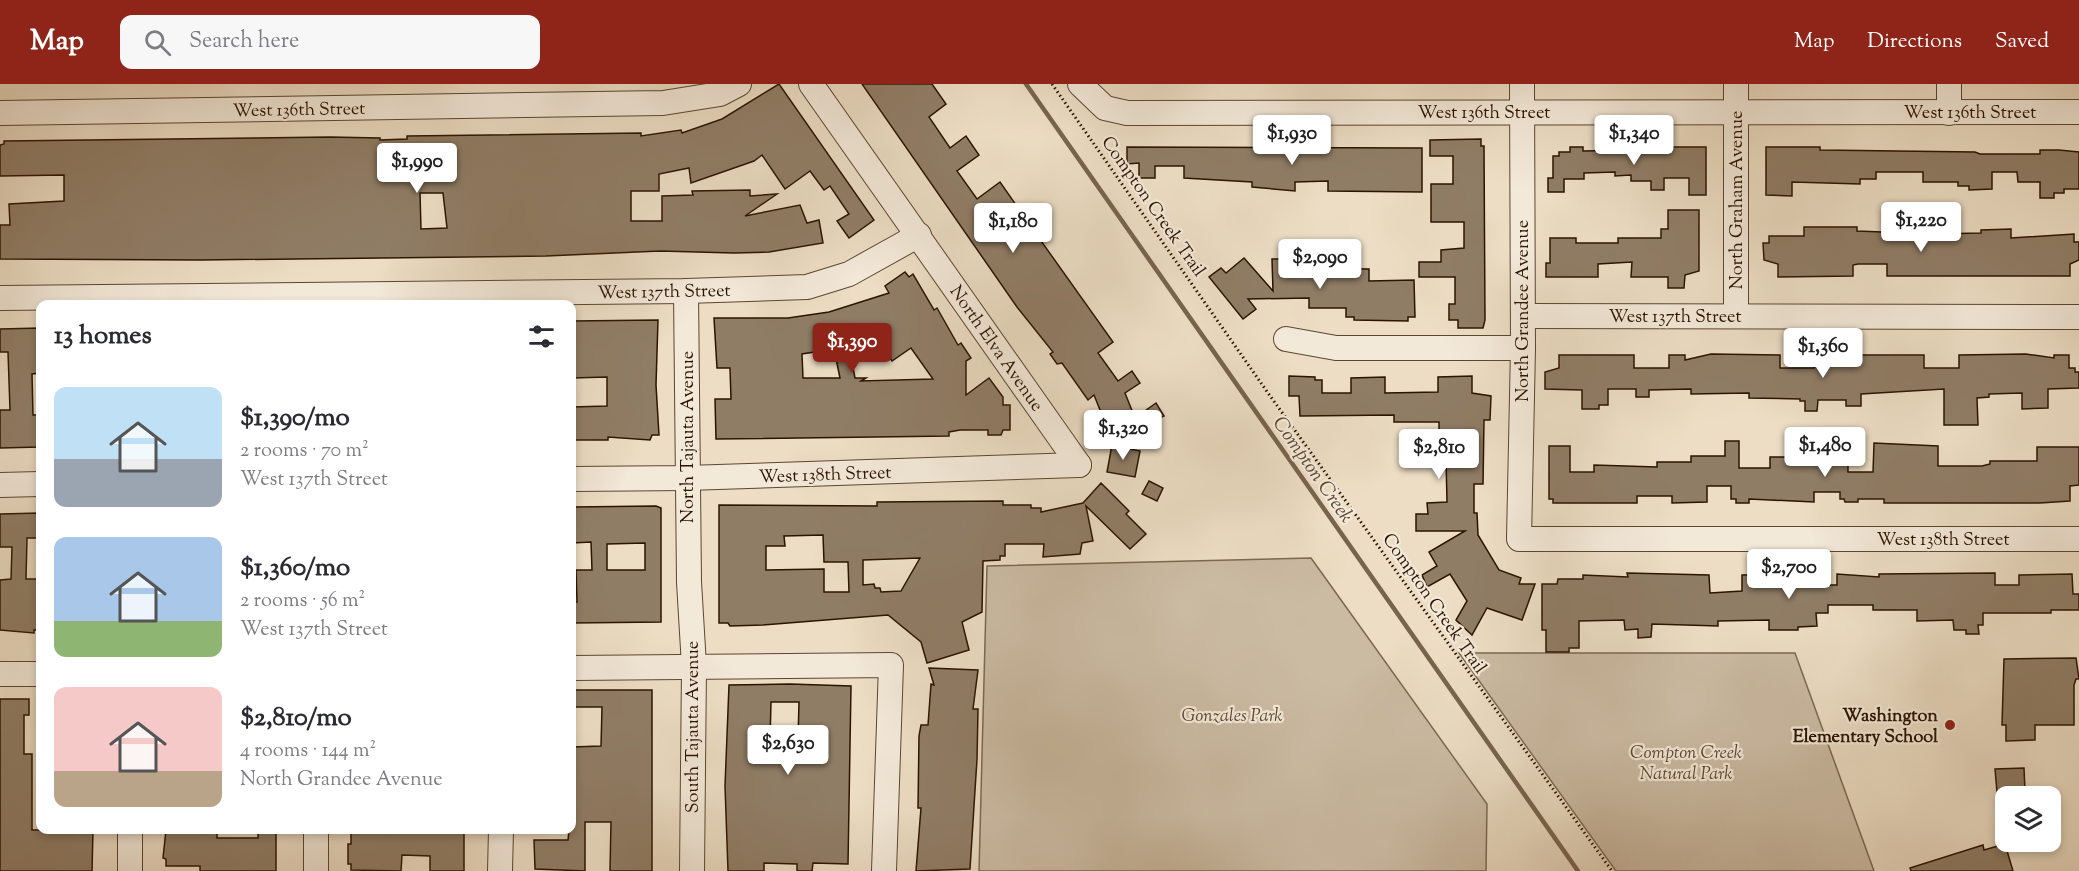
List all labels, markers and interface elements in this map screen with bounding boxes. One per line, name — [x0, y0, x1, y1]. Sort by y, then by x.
search box — [120, 15, 540, 69]
text: Map — [30, 22, 84, 62]
icon: search — [141, 26, 174, 59]
text: Search here — [189, 26, 299, 58]
text: Map — [1794, 27, 1834, 57]
text: Directions — [1867, 27, 1962, 57]
text: Saved — [1995, 27, 2049, 57]
street label: West 136th Street — [232, 97, 366, 125]
street label: West 136th Street — [1418, 101, 1550, 127]
street label: West 136th Street — [1904, 101, 2036, 127]
street label: North Graham Avenue — [1725, 111, 1751, 289]
pin: $1,930 — [1243, 115, 1341, 166]
pin: $1,340 — [1585, 115, 1683, 166]
text: $1,930 — [1267, 120, 1317, 149]
text: $1,340 — [1608, 120, 1660, 149]
street label: Compton Creek Trail — [1094, 131, 1211, 283]
pin: $1,990 — [368, 143, 466, 194]
text: $1,990 — [391, 148, 443, 177]
pin: $1,220 — [1872, 202, 1970, 253]
pin: $1,180 — [964, 203, 1062, 254]
text: $1,220 — [1895, 207, 1947, 236]
text: $1,180 — [988, 208, 1038, 237]
street label: North Grandee Avenue — [1511, 220, 1537, 402]
pin: $2,090 — [1271, 239, 1369, 290]
text: $2,090 — [1292, 244, 1348, 273]
street label: West 137th Street — [597, 279, 731, 307]
street label: North Elva Avenue — [942, 281, 1049, 417]
street label: West 137th Street — [1608, 305, 1742, 331]
text: 13 homes — [54, 318, 152, 355]
icon: filters — [525, 320, 558, 353]
pin: $1,390 — [803, 323, 901, 374]
text: $1,390 — [827, 328, 877, 357]
pin: $1,360 — [1774, 328, 1872, 379]
text: $1,360 — [1798, 333, 1848, 362]
street label: North Tajauta Avenue — [676, 351, 702, 523]
text: $1,390/mo — [240, 400, 350, 437]
pin: $1,320 — [1074, 410, 1172, 461]
icon: home — [102, 411, 174, 483]
water label: Compton Creek — [1264, 411, 1359, 530]
text: $1,320 — [1098, 415, 1148, 444]
pin: $1,480 — [1776, 427, 1874, 478]
pin: $2,810 — [1390, 429, 1488, 480]
text: $1,480 — [1798, 432, 1852, 461]
text: $2,810 — [1413, 434, 1465, 463]
text: 2 rooms · 70 m² — [240, 437, 369, 466]
street label: West 138th Street — [758, 461, 892, 491]
text: West 137th Street — [240, 466, 388, 495]
street label: Compton Creek Trail — [1375, 528, 1492, 680]
street label: West 138th Street — [1876, 528, 2010, 554]
pin: $2,700 — [1740, 549, 1838, 600]
text: $1,360/mo — [240, 550, 350, 587]
text: $2,700 — [1761, 554, 1817, 583]
icon: home — [102, 561, 174, 633]
text: 2 rooms · 56 m² — [240, 587, 365, 616]
text: West 137th Street — [240, 616, 388, 645]
street label: South Tajauta Avenue — [681, 641, 707, 813]
text: $2,810/mo — [240, 700, 352, 737]
park label: Gonzales Park — [1182, 704, 1283, 730]
place label: Washington Elementary School — [1793, 704, 1939, 751]
icon: home — [102, 711, 174, 783]
marker: Washington Elementary School — [1943, 718, 1957, 732]
pin: $2,630 — [739, 725, 837, 776]
text: $2,630 — [761, 730, 815, 759]
text: 4 rooms · 144 m² — [240, 737, 376, 766]
park label: Compton Creek Natural Park — [1630, 741, 1742, 788]
text: North Grandee Avenue — [240, 766, 442, 795]
map controls — [1995, 786, 2061, 852]
button: layers — [1995, 786, 2061, 852]

